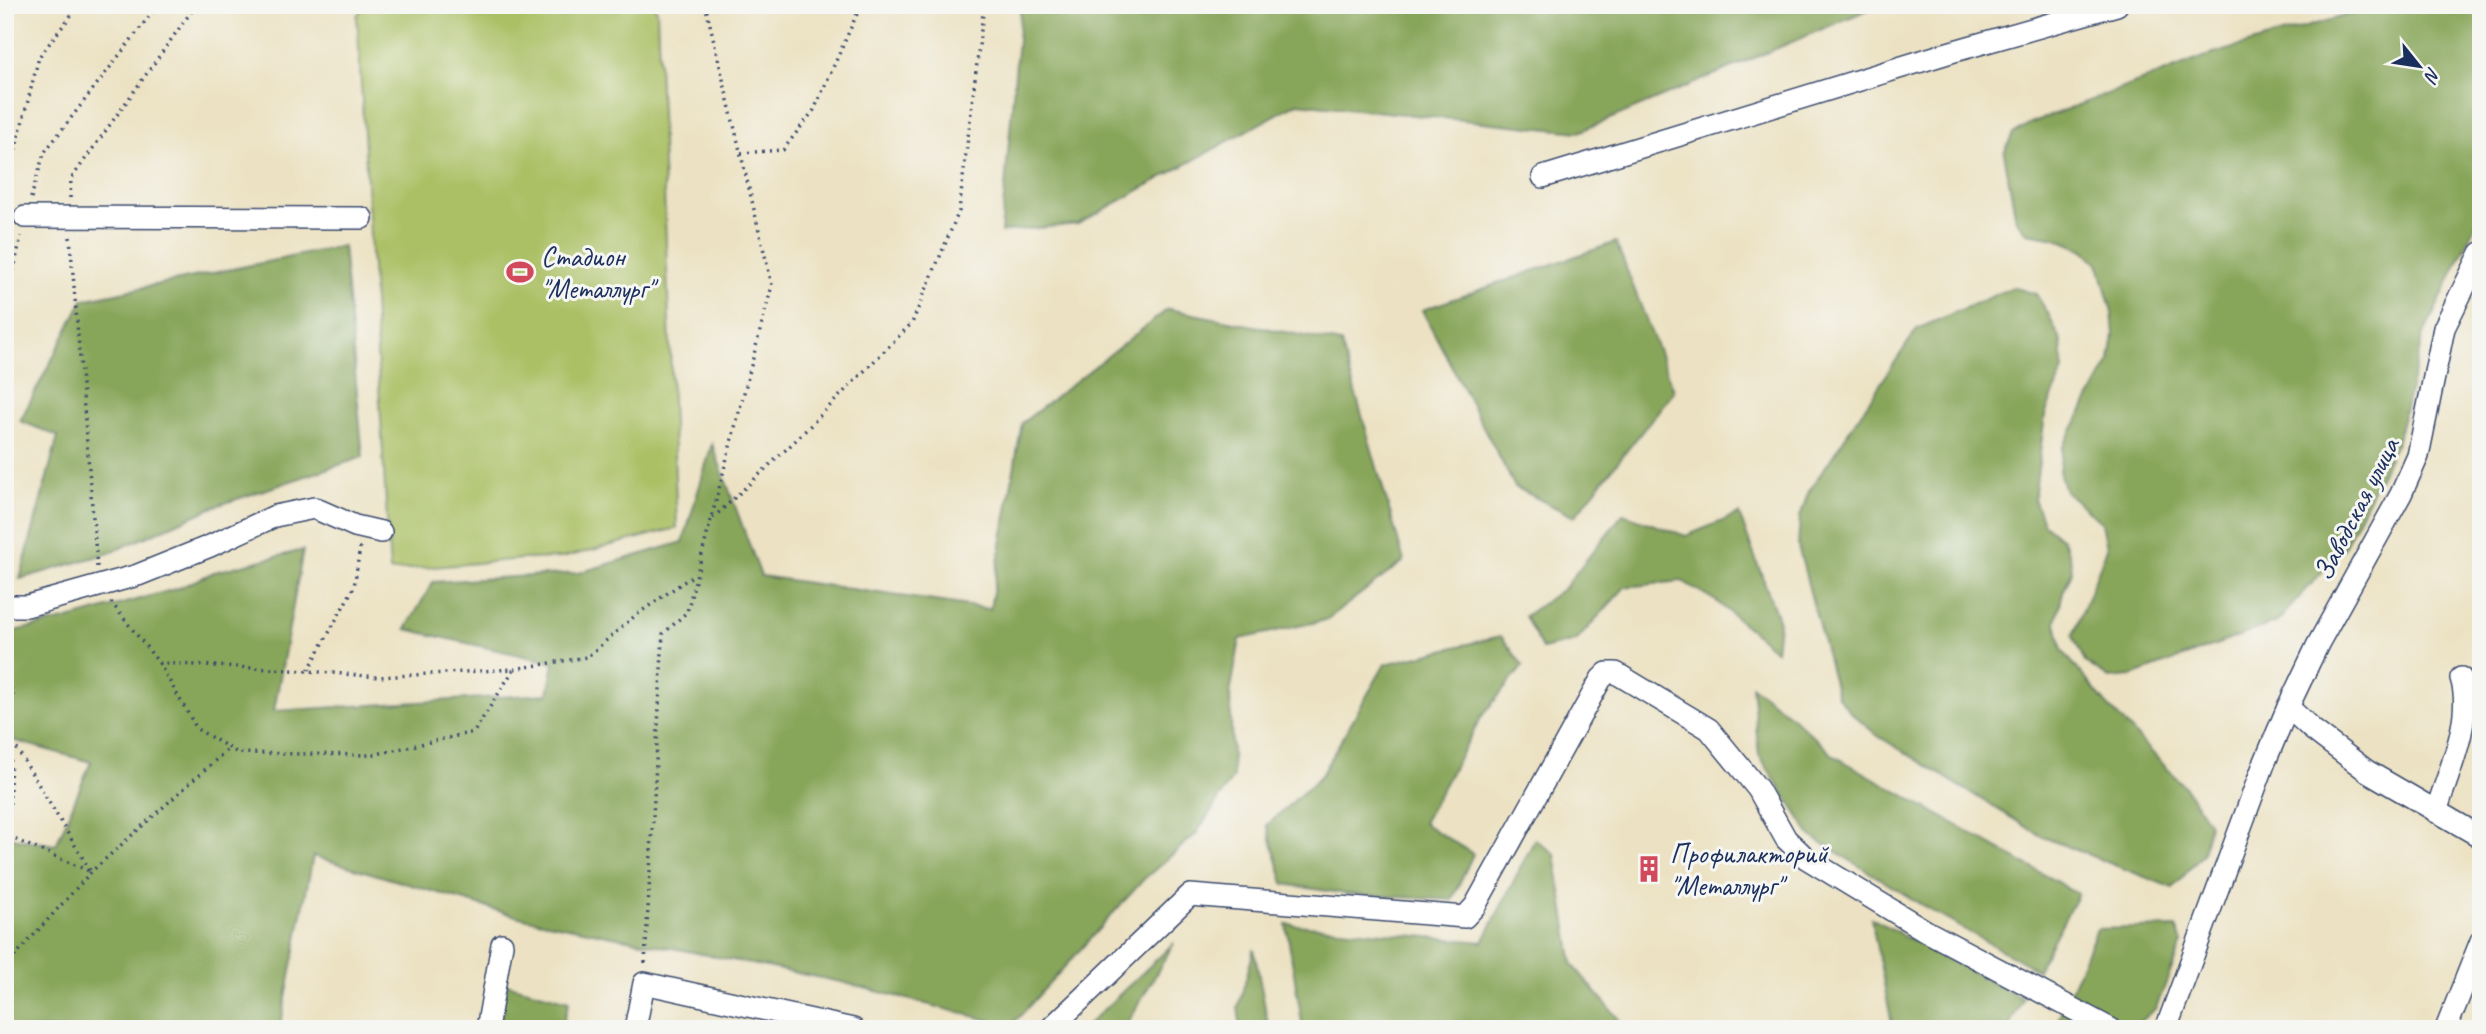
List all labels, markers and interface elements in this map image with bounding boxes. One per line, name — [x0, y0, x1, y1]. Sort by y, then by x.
north arrow — [2384, 32, 2454, 102]
text: N — [2418, 63, 2446, 88]
place label: Стадион "Металлург" — [541, 239, 659, 306]
sports icon: Стадион "Металлург" — [505, 257, 535, 287]
street label: Заводская улица — [2305, 430, 2408, 586]
place label: Профилакторий "Металлург" — [1670, 836, 1829, 903]
building icon: Профилакторий "Металлург" — [1634, 854, 1664, 884]

